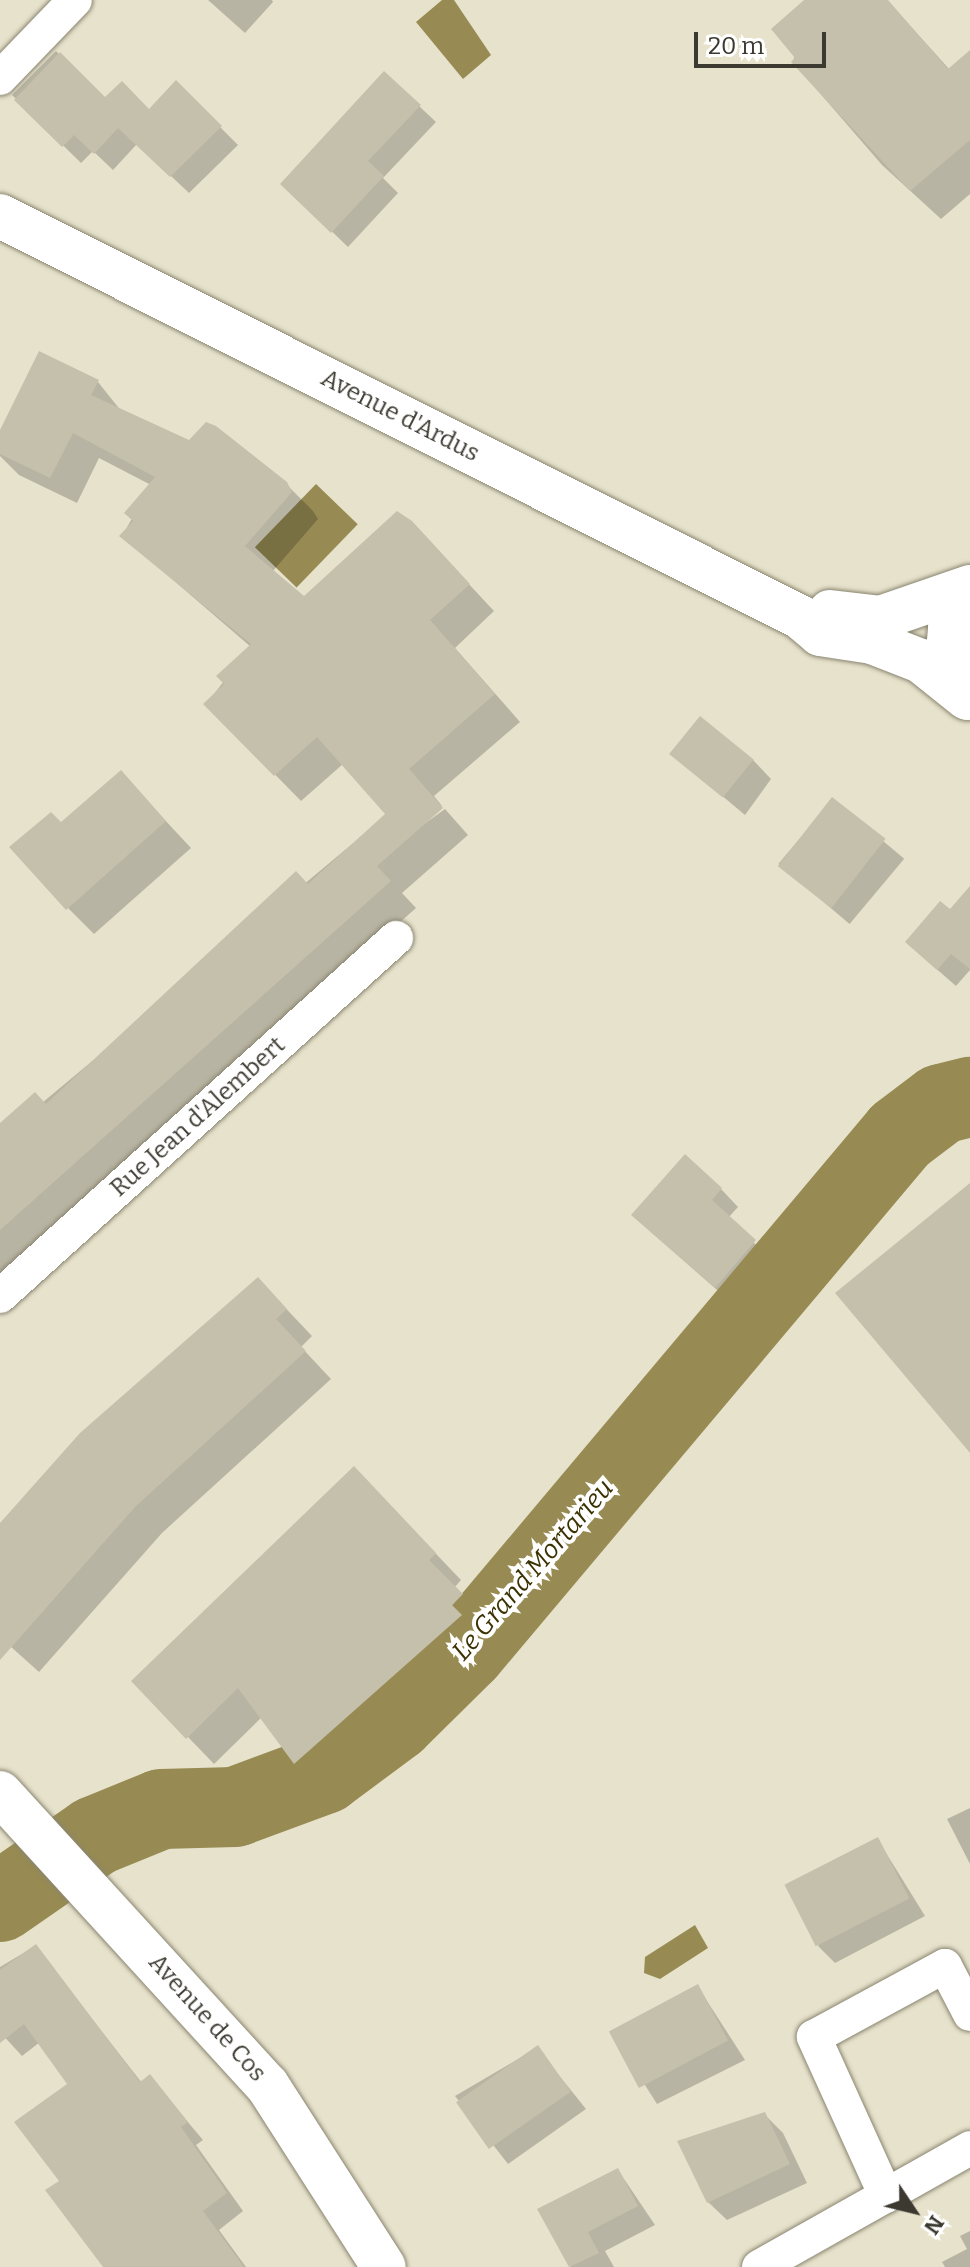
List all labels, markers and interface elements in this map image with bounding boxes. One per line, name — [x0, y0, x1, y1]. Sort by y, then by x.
scale bar — [698, 16, 830, 66]
text: 20 m — [708, 32, 764, 60]
street label: Avenue d'Ardus — [316, 364, 484, 468]
street label: Rue Jean d'Alembert — [105, 1031, 291, 1203]
water label: Le Grand Mortarieu — [446, 1473, 620, 1667]
street label: Avenue de Cos — [142, 1948, 272, 2088]
north arrow — [874, 2171, 954, 2251]
text: N — [918, 2210, 950, 2240]

